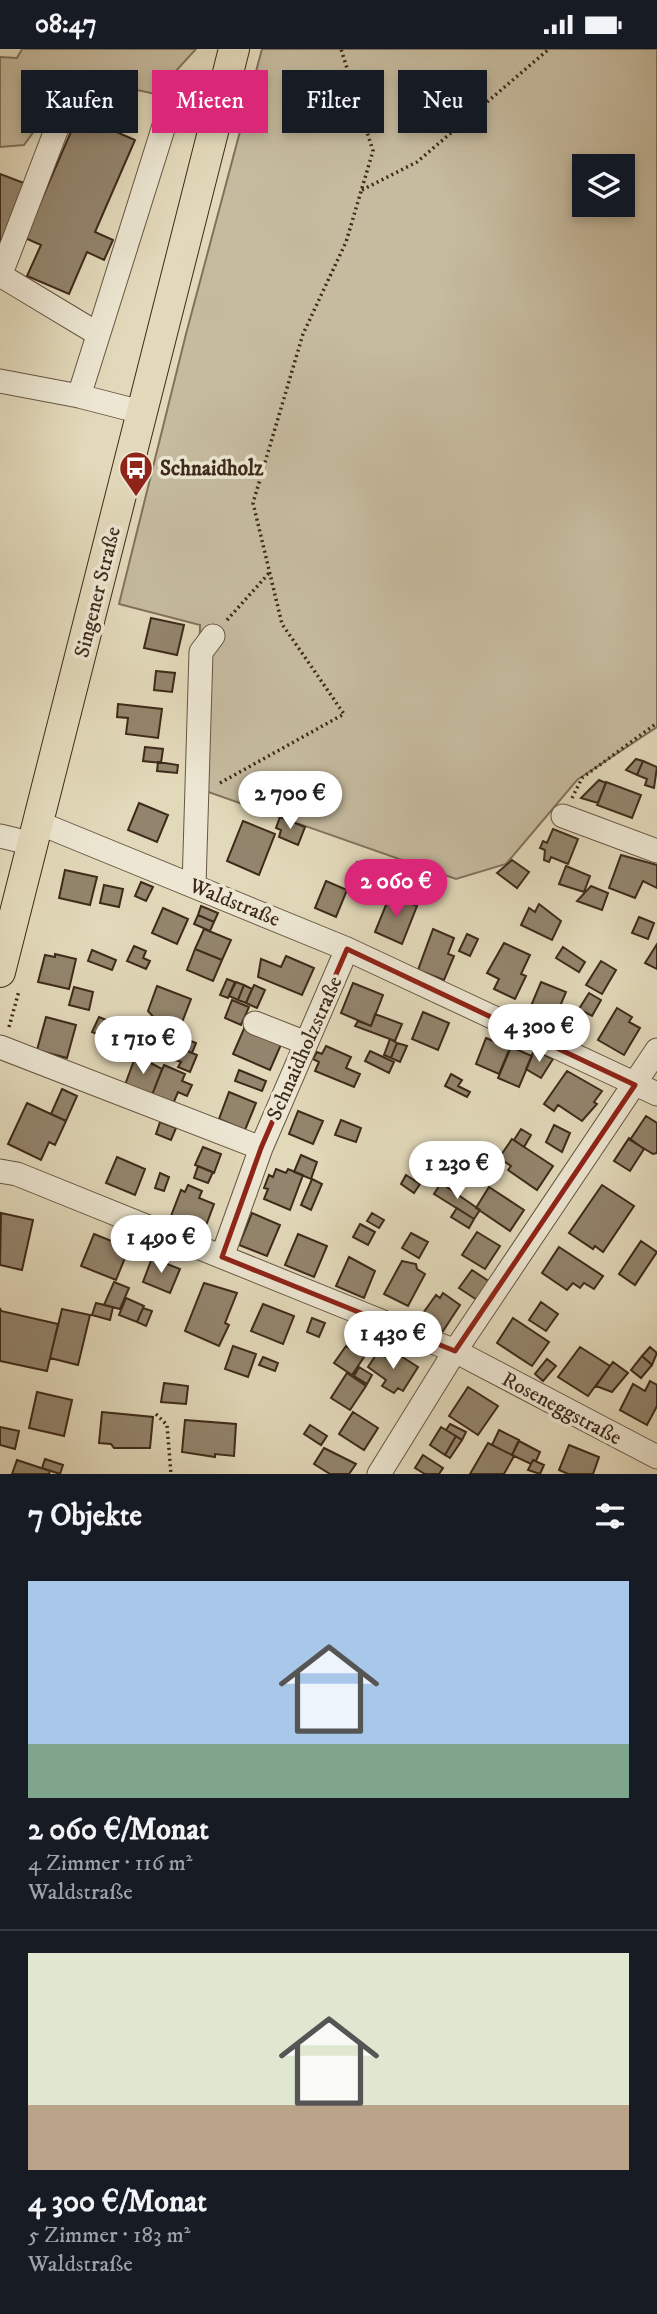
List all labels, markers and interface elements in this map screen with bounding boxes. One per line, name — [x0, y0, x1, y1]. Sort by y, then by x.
text: 08:47 — [35, 8, 97, 41]
chip: Kaufen — [21, 70, 138, 133]
chip: Mieten — [152, 70, 268, 133]
chip: Filter — [282, 70, 384, 133]
chip: Neu — [398, 70, 487, 133]
map controls — [572, 154, 635, 217]
button: layers — [572, 154, 635, 217]
bus stop icon: Schnaidholz — [117, 449, 155, 498]
place label: Schnaidholz — [160, 456, 264, 482]
street label: Singener Straße — [69, 524, 127, 660]
pin: 2 700 € — [225, 771, 355, 831]
text: 2 700 € — [254, 779, 326, 808]
pin: 2 060 € — [331, 859, 461, 919]
text: 2 060 € — [360, 867, 432, 896]
street label: Waldstraße — [185, 873, 284, 933]
street label: Schnaidholzstraße — [261, 972, 348, 1125]
pin: 4 300 € — [474, 1005, 604, 1064]
text: 4 300 € — [504, 1012, 574, 1041]
pin: 1 710 € — [78, 1017, 208, 1076]
text: 1 710 € — [111, 1024, 175, 1053]
pin: 1 230 € — [392, 1141, 522, 1201]
text: 1 230 € — [425, 1149, 489, 1178]
pin: 1 490 € — [96, 1215, 226, 1275]
text: 1 490 € — [127, 1223, 195, 1252]
pin: 1 430 € — [328, 1311, 458, 1371]
text: 1 430 € — [360, 1319, 426, 1348]
street label: Roseneggstraße — [497, 1366, 626, 1451]
icon: filters — [591, 1497, 629, 1535]
text: 7 Objekte — [28, 1498, 142, 1535]
icon: home — [266, 1626, 392, 1752]
text: 2 060 €/Monat — [28, 1812, 209, 1849]
text: 4 Zimmer · 116 m² — [28, 1849, 193, 1878]
text: Waldstraße — [28, 1878, 133, 1907]
icon: home — [266, 1998, 392, 2124]
text: 4 300 €/Monat — [28, 2184, 207, 2221]
text: 5 Zimmer · 183 m² — [28, 2221, 191, 2250]
text: Waldstraße — [28, 2250, 133, 2279]

